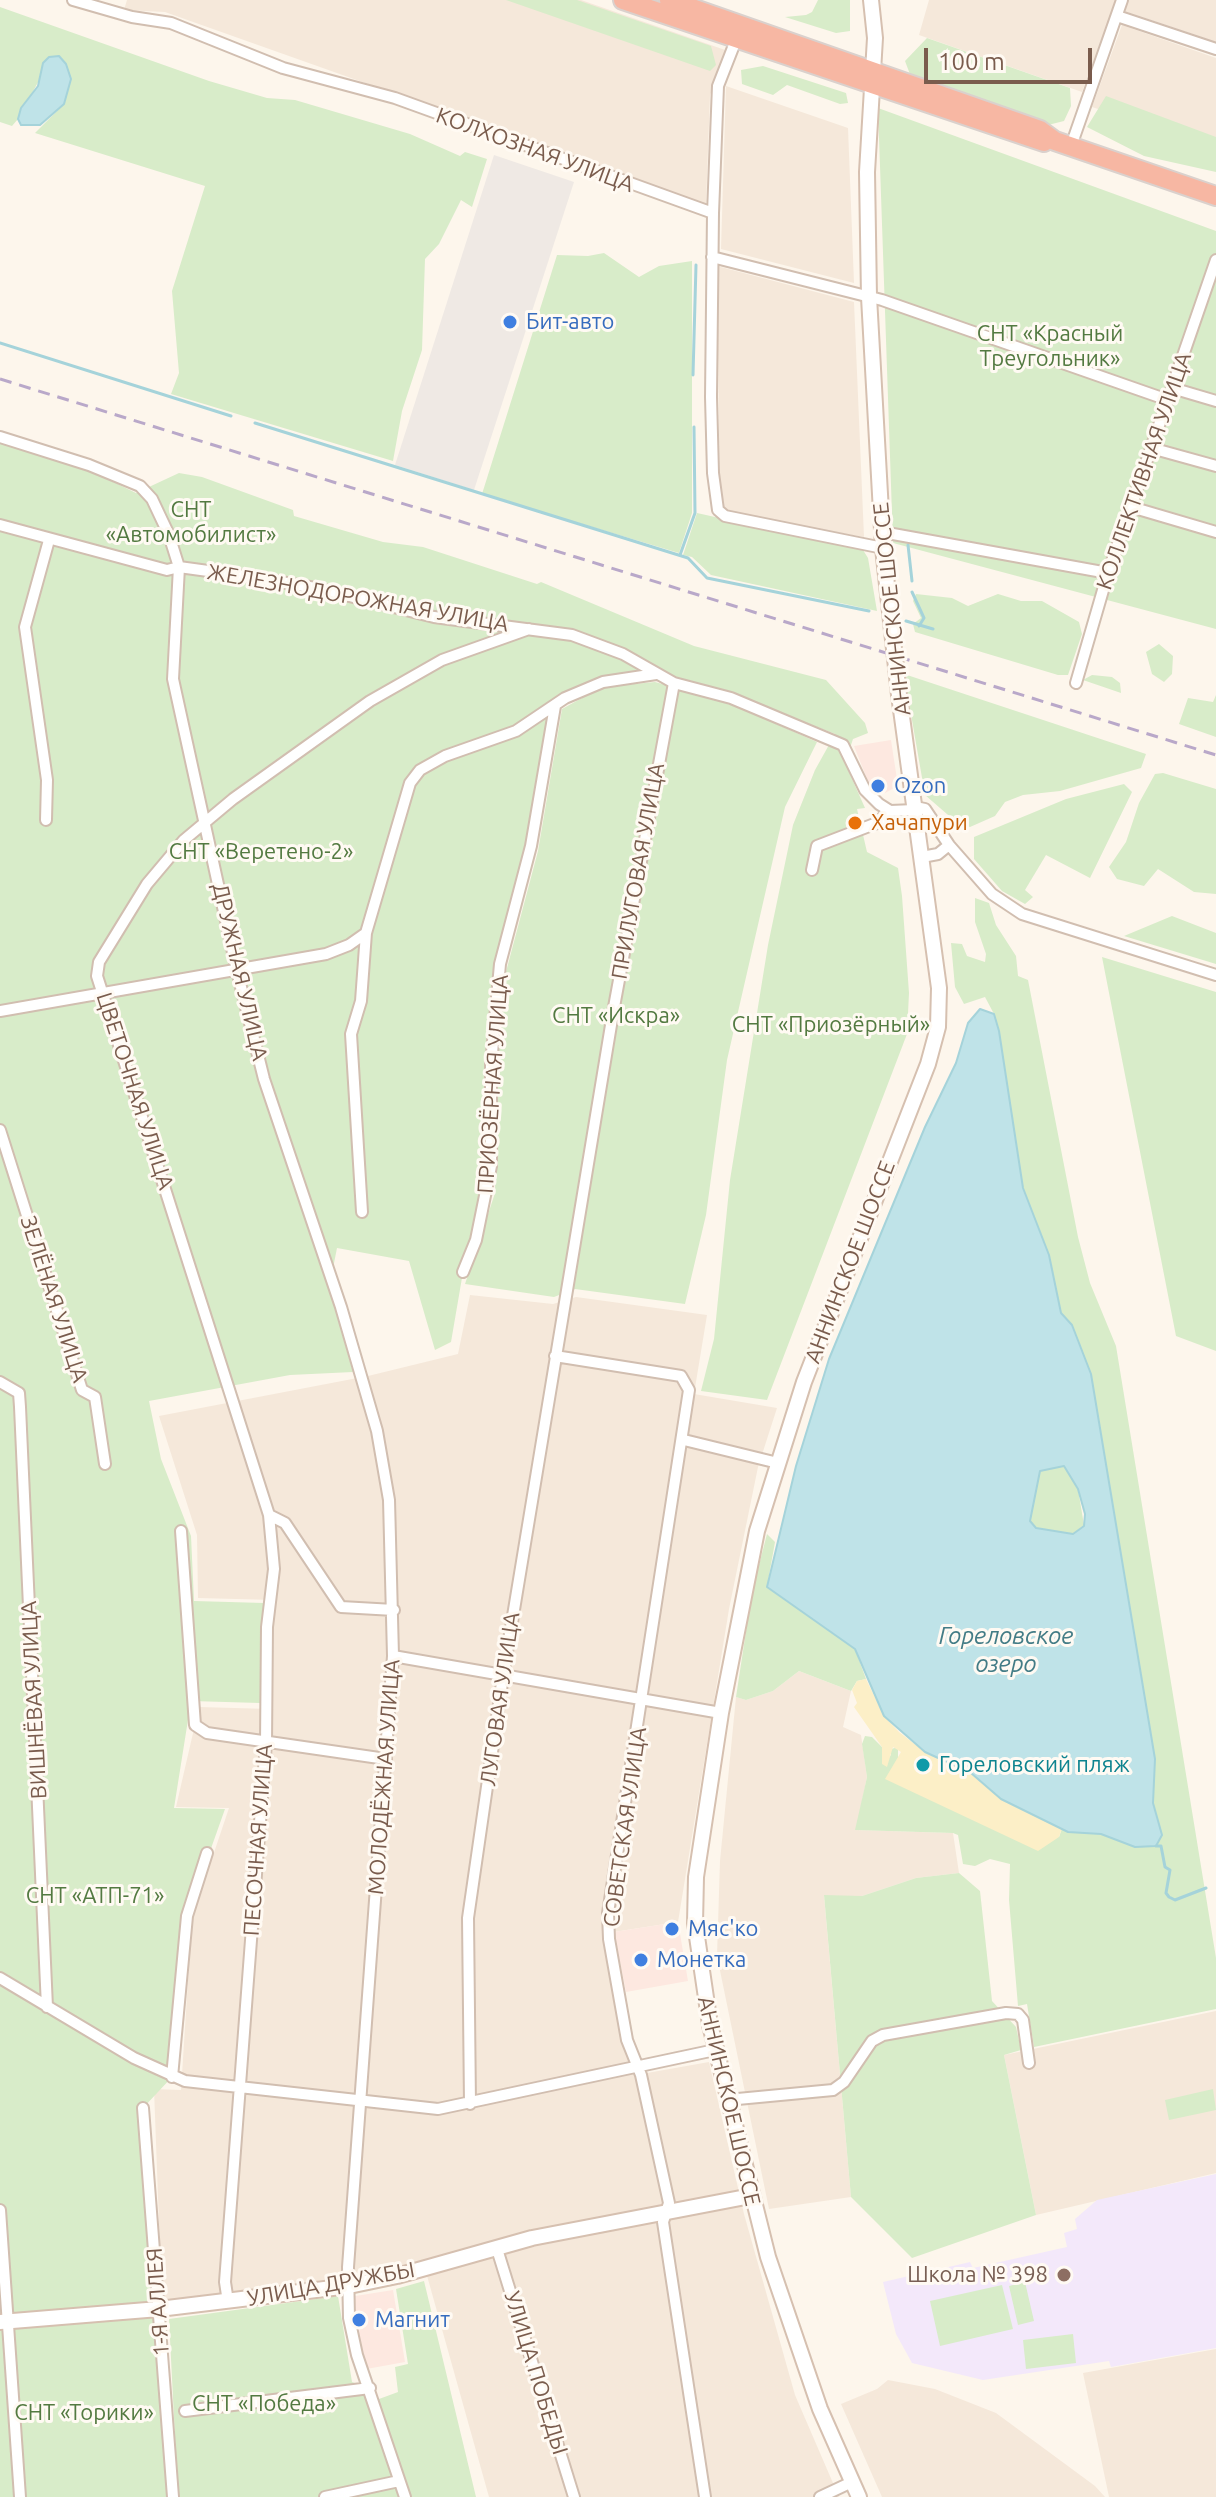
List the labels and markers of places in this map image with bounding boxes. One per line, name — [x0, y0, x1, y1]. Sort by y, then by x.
place label: Бит-авто — [526, 309, 614, 335]
marker: Бит-авто — [501, 313, 519, 331]
place label: Ozon — [894, 773, 946, 799]
marker: Ozon — [869, 777, 887, 795]
place label: Хачапури — [871, 810, 968, 836]
marker: Хачапури — [846, 814, 864, 832]
place label: Гореловский пляж — [939, 1752, 1130, 1778]
marker: Гореловский пляж — [914, 1756, 932, 1774]
place label: Мяс'ко — [688, 1916, 758, 1942]
marker: Мяс'ко — [663, 1920, 681, 1938]
place label: Монетка — [657, 1947, 746, 1973]
marker: Монетка — [632, 1951, 650, 1969]
place label: Школа № 398 — [907, 2262, 1048, 2288]
marker: Школа № 398 — [1055, 2266, 1073, 2284]
place label: Магнит — [375, 2307, 450, 2333]
marker: Магнит — [350, 2311, 368, 2329]

